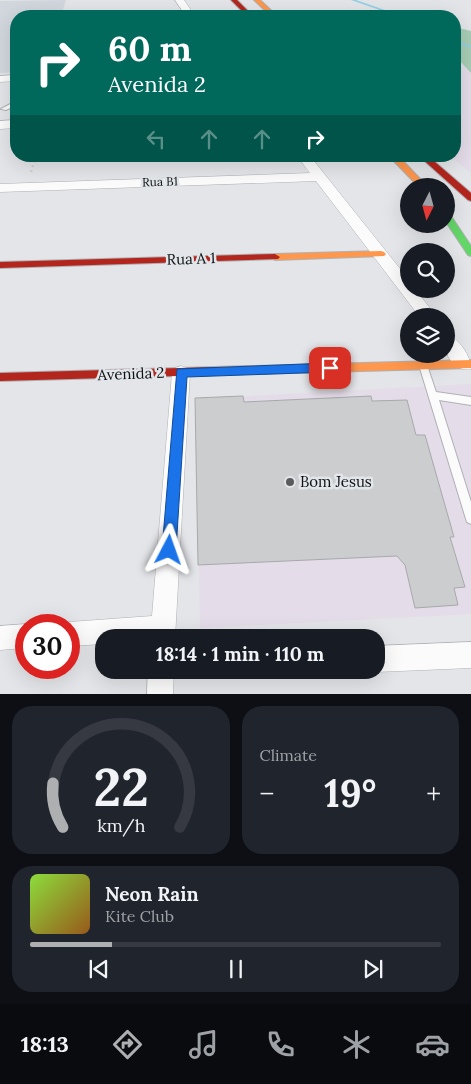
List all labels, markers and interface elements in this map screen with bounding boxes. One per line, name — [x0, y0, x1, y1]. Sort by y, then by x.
text: 60 m — [108, 26, 192, 71]
icon: right — [25, 30, 90, 95]
text: Avenida 2 — [108, 70, 206, 98]
icon: left — [142, 125, 170, 153]
icon: ahead — [195, 125, 223, 153]
icon: ahead — [248, 125, 276, 153]
icon: right — [301, 125, 329, 153]
street label: Rua B1 — [142, 173, 178, 190]
north arrow — [400, 178, 455, 232]
map controls — [400, 178, 455, 363]
button: search — [400, 243, 455, 298]
street label: Rua A 1 — [166, 248, 216, 269]
button: layers — [400, 308, 455, 363]
pin — [309, 347, 351, 389]
icon: arrive — [316, 354, 344, 382]
street label: Avenida 2 — [96, 363, 165, 384]
place label: Bom Jesus — [300, 472, 372, 491]
marker: Bom Jesus — [284, 476, 296, 488]
position arrow — [142, 523, 194, 575]
speed limit sign: 30 — [15, 614, 80, 679]
text: 18:14 · 1 min · 110 m — [156, 642, 324, 666]
text: Climate — [260, 745, 317, 765]
text: 22 — [93, 754, 148, 820]
text: 19° — [324, 769, 376, 817]
text: − — [260, 776, 274, 812]
text: + — [426, 776, 441, 812]
text: km/h — [97, 814, 145, 837]
text: Neon Rain — [105, 882, 199, 906]
text: Kite Club — [105, 906, 174, 926]
icon: previous — [85, 955, 113, 983]
icon: pause — [222, 955, 250, 983]
icon: next — [359, 955, 387, 983]
icon: directions — [110, 1027, 145, 1062]
icon: music — [186, 1027, 221, 1062]
icon: phone — [263, 1027, 298, 1062]
icon: climate — [339, 1027, 374, 1062]
icon: car — [415, 1027, 450, 1062]
text: 18:13 — [21, 1030, 69, 1058]

